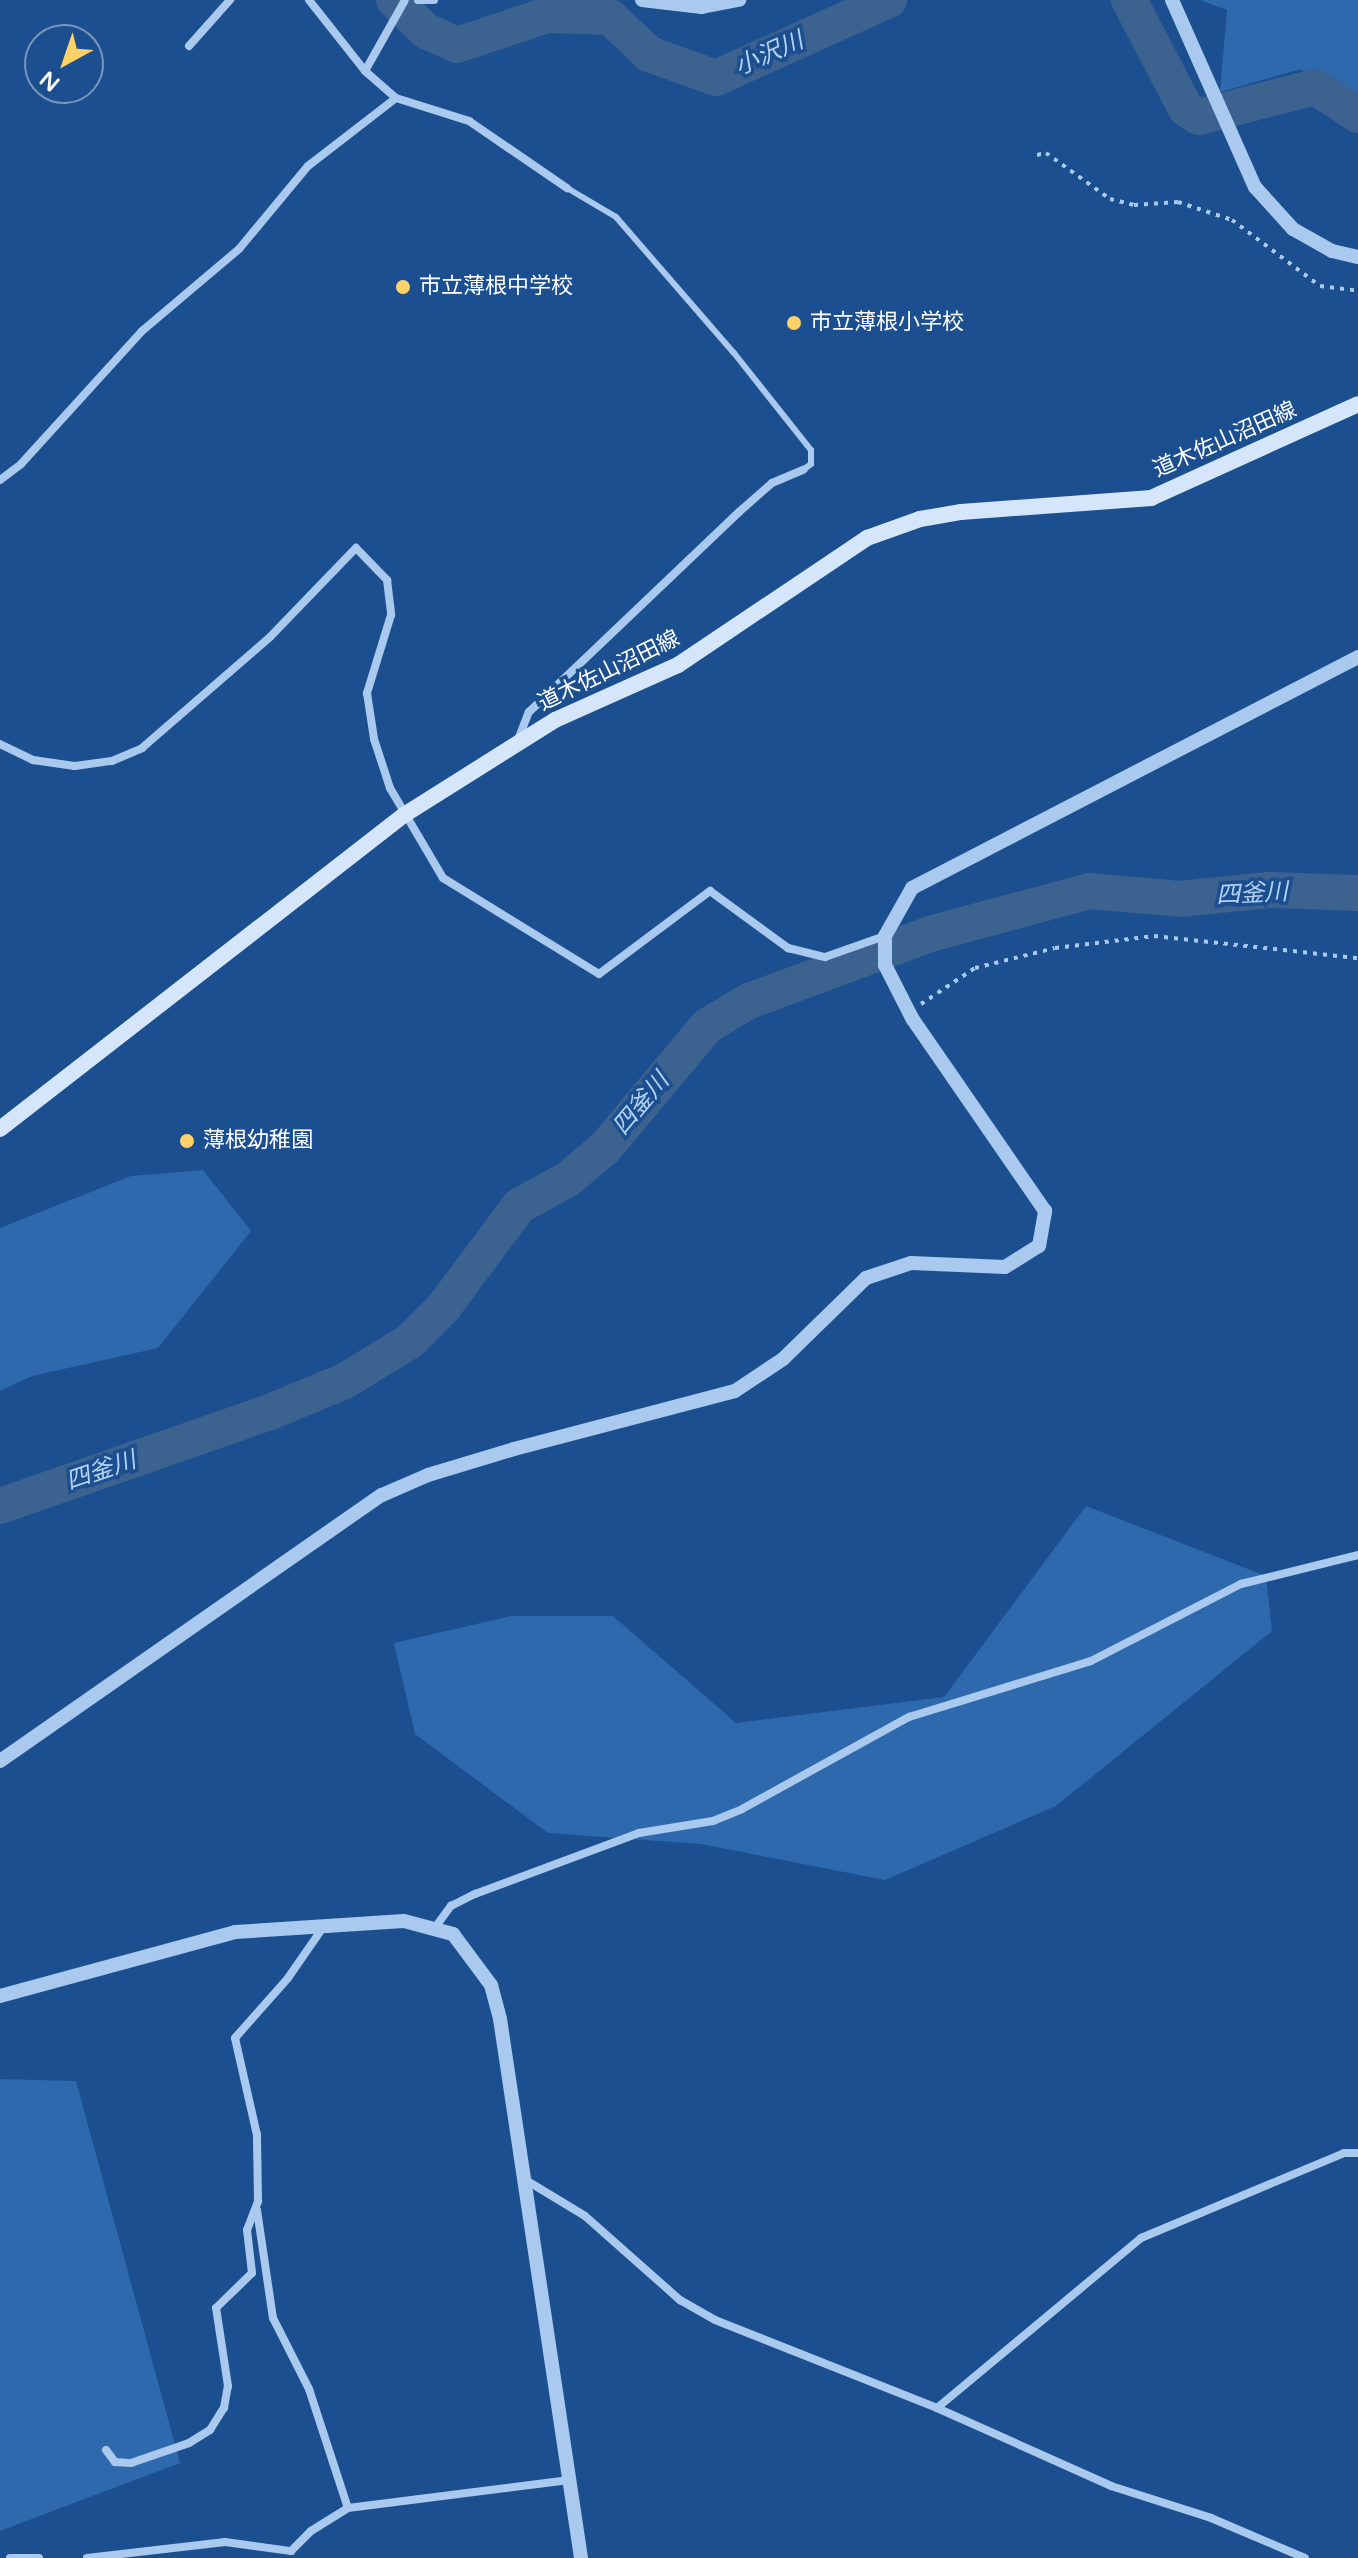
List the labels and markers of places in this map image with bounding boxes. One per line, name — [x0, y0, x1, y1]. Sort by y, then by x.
place label: 市立薄根中学校 — [419, 274, 573, 300]
marker: 市立薄根中学校 — [394, 278, 412, 296]
place label: 市立薄根小学校 — [810, 310, 964, 336]
marker: 市立薄根小学校 — [785, 314, 803, 332]
place label: 薄根幼稚園 — [203, 1128, 313, 1154]
marker: 薄根幼稚園 — [178, 1132, 196, 1150]

